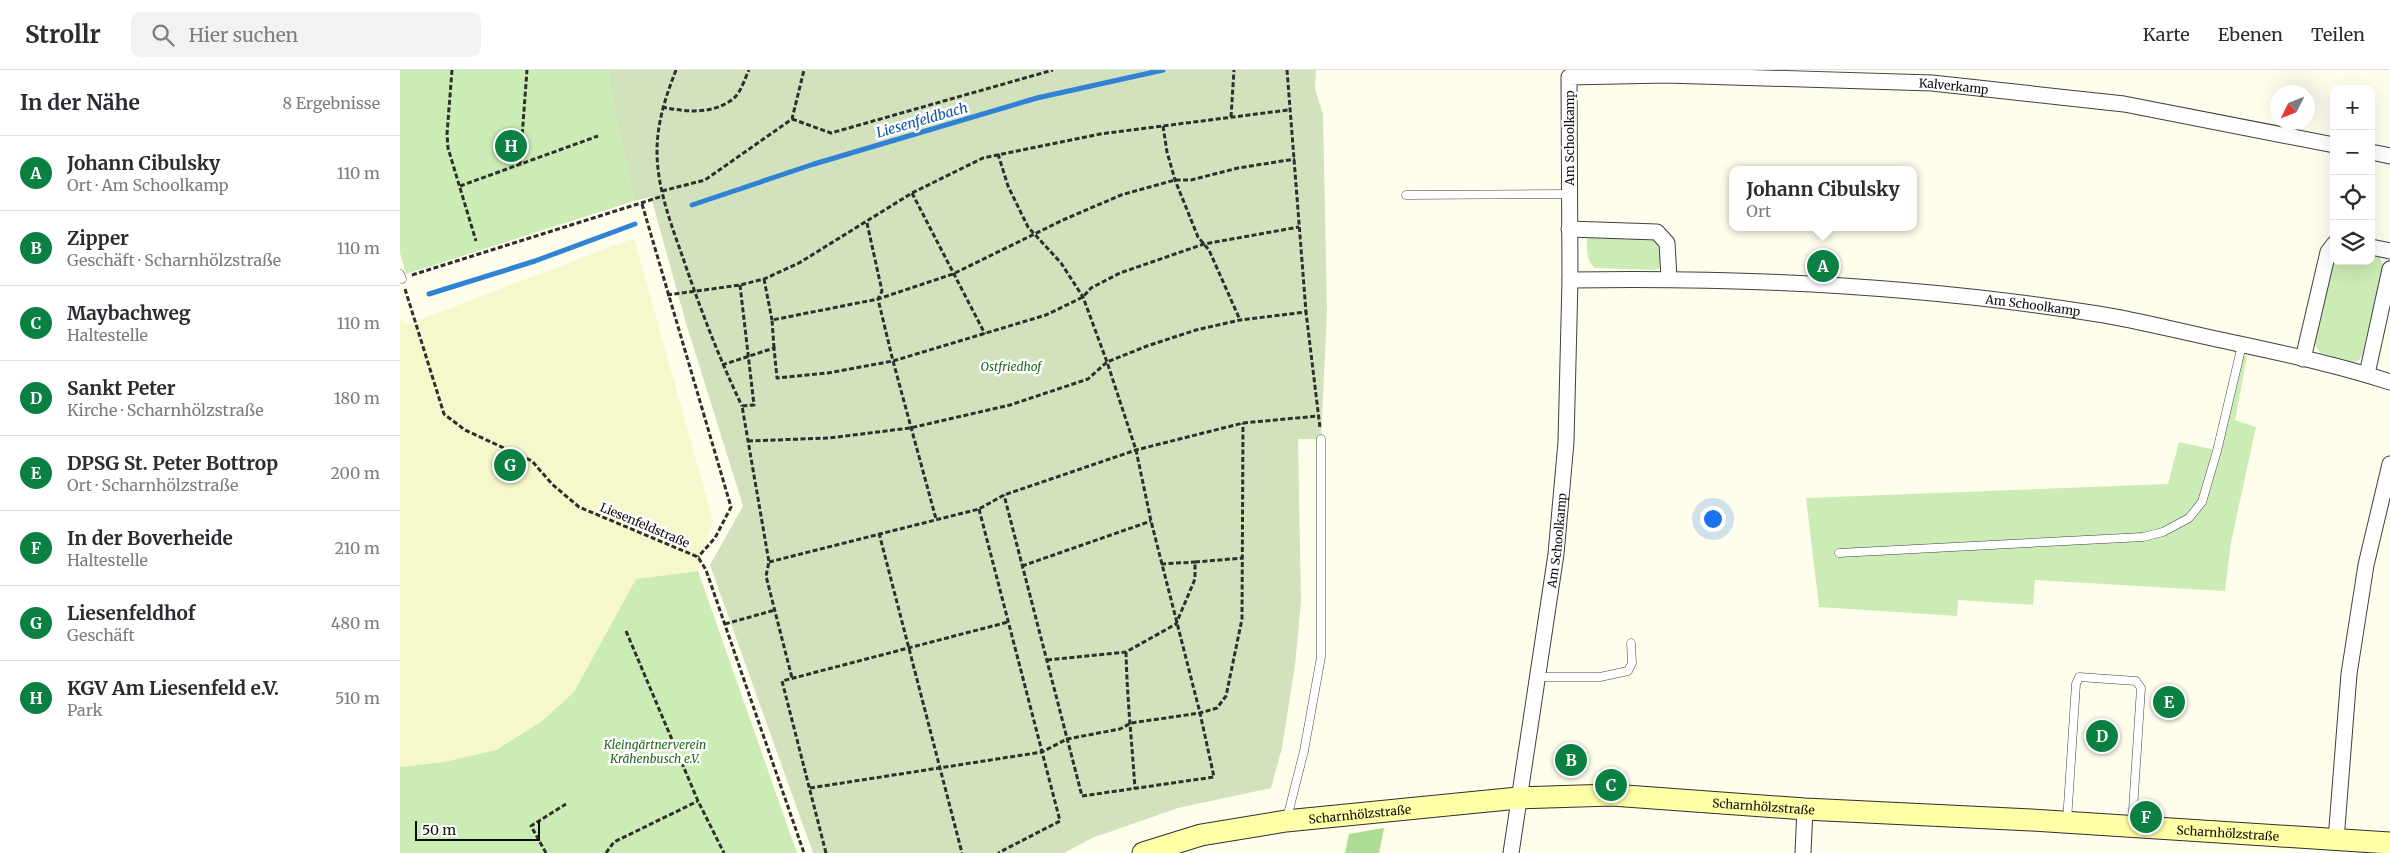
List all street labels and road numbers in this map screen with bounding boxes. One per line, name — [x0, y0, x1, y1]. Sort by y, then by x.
street label: Kalverkamp — [1919, 75, 1989, 97]
street label: Am Schoolkamp — [1562, 90, 1577, 187]
street label: Am Schoolkamp — [1984, 291, 2081, 319]
street label: Am Schoolkamp — [1543, 492, 1569, 590]
street label: Liesenfeldstraße — [598, 499, 692, 551]
street label: Scharnhölzstraße — [1712, 795, 1815, 817]
street label: Scharnhölzstraße — [1308, 801, 1412, 826]
street label: Scharnhölzstraße — [2176, 822, 2280, 843]

